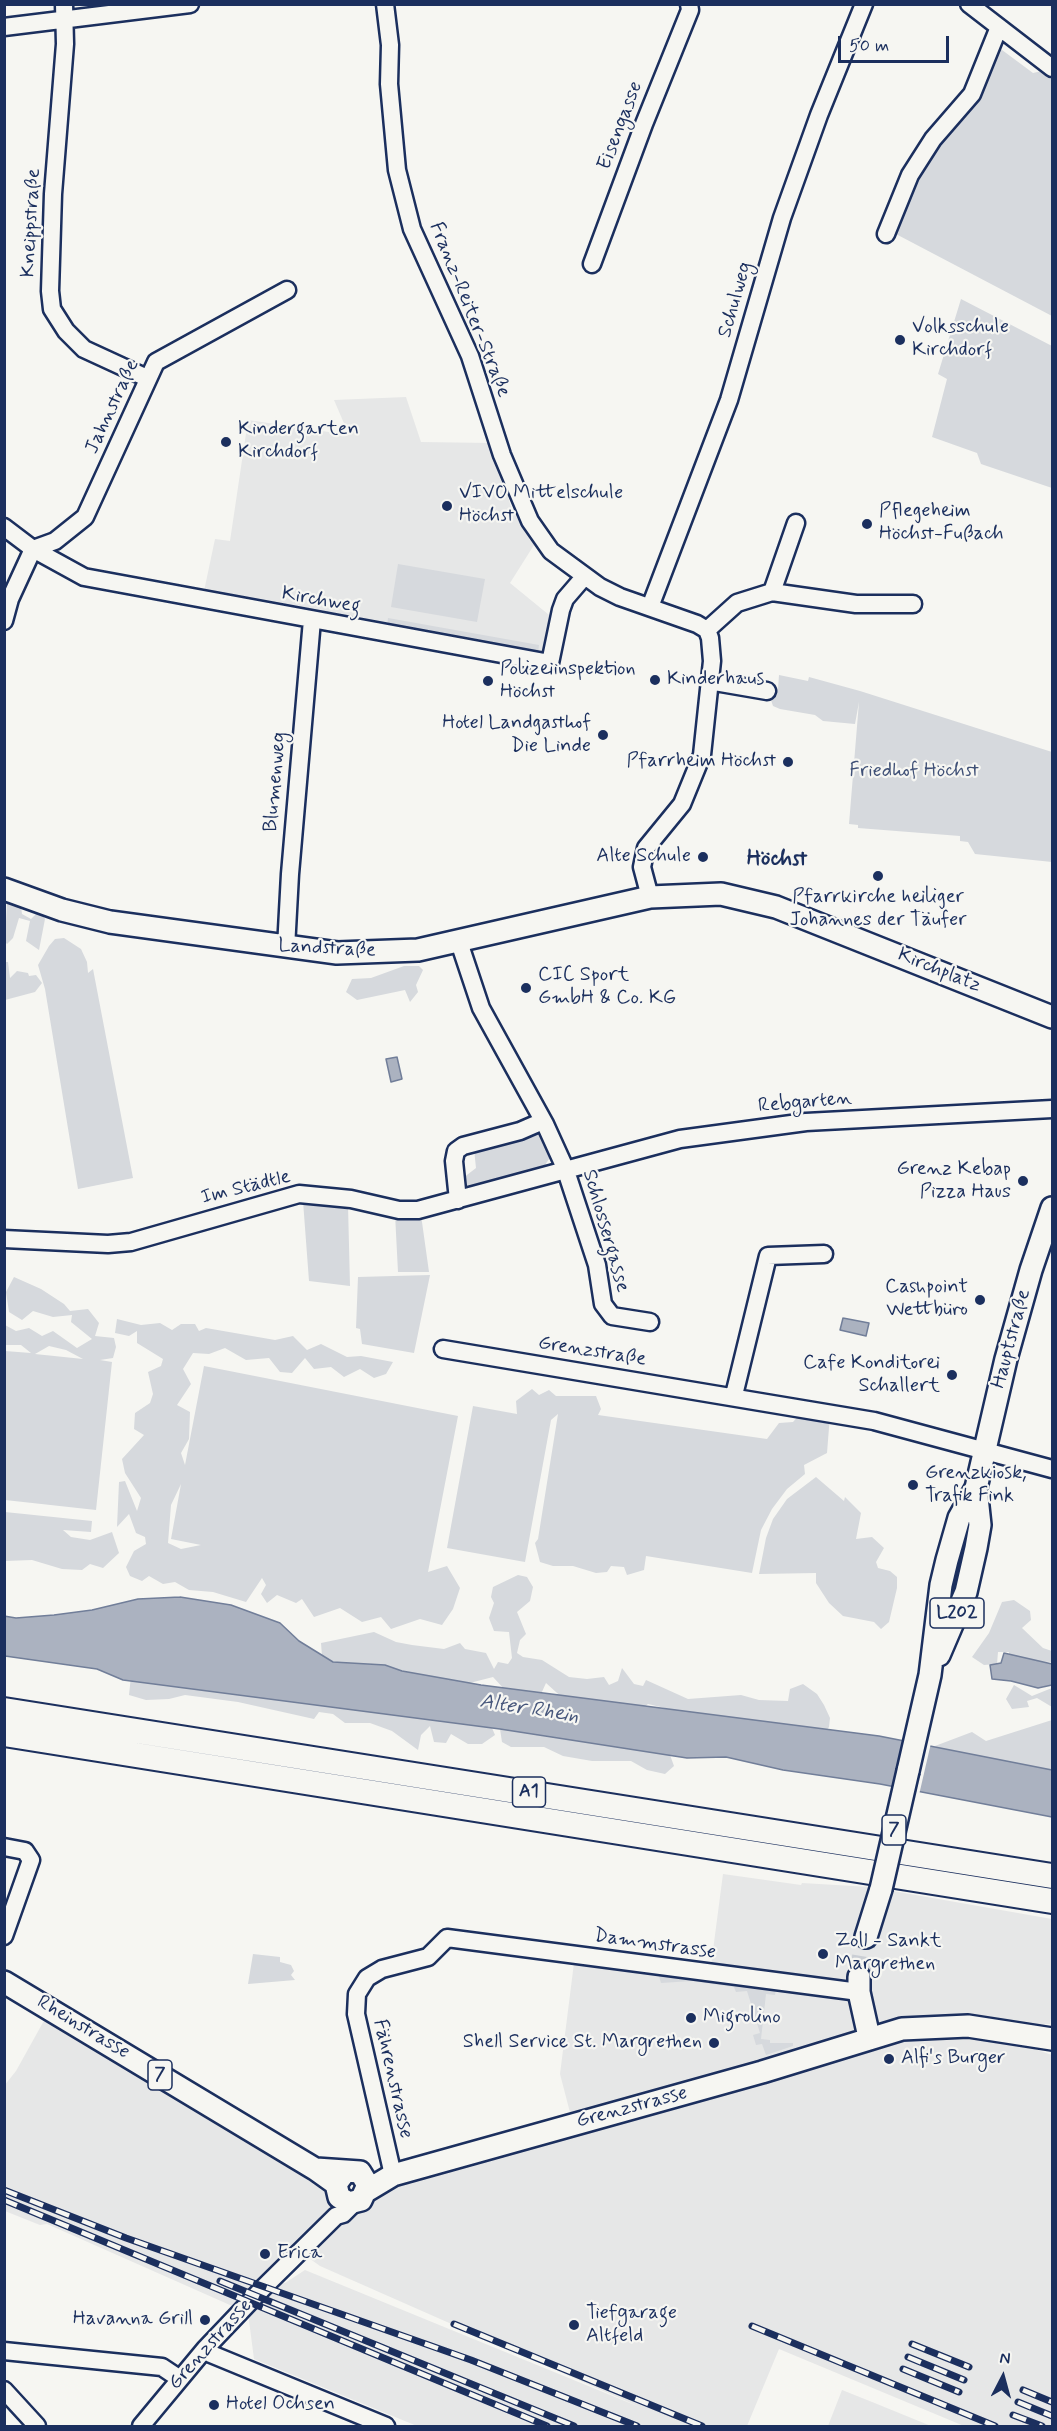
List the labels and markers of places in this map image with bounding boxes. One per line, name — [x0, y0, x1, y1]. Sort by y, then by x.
place label: Volksschule Kirchdorf — [912, 316, 1009, 363]
marker: Volksschule Kirchdorf — [893, 333, 907, 347]
place label: Kindergarten Kirchdorf — [238, 418, 359, 465]
marker: Kindergarten Kirchdorf — [219, 435, 233, 449]
place label: VIVO Mittelschule Höchst — [459, 482, 623, 529]
marker: VIVO Mittelschule Höchst — [440, 499, 454, 513]
place label: Pflegeheim Höchst-Fußach — [879, 500, 1003, 547]
marker: Pflegeheim Höchst-Fußach — [860, 517, 874, 531]
place label: Polizeiinspektion Höchst — [500, 658, 636, 705]
place label: Kinderhaus — [667, 668, 764, 692]
marker: Kinderhaus — [648, 673, 662, 687]
marker: Polizeiinspektion Höchst — [481, 674, 495, 688]
place label: Hotel Landgasthof Die Linde — [442, 712, 591, 759]
marker: Hotel Landgasthof Die Linde — [596, 728, 610, 742]
place label: Pfarrheim Höchst — [627, 750, 776, 774]
marker: Pfarrheim Höchst — [781, 755, 795, 769]
place label: Alte Schule — [596, 845, 691, 869]
marker: Alte Schule — [696, 850, 710, 864]
marker: Pfarrkirche heiliger Johannes der Täufer — [871, 869, 885, 883]
place label: Pfarrkirche heiliger Johannes der Täufer — [789, 886, 967, 933]
place label: CIC Sport GmbH & Co. KG — [538, 964, 676, 1011]
marker: CIC Sport GmbH & Co. KG — [519, 981, 533, 995]
place label: Grenz Kebap Pizza Haus — [897, 1158, 1011, 1205]
marker: Grenz Kebap Pizza Haus — [1016, 1174, 1030, 1188]
place label: Cashpoint Wettbüro — [885, 1276, 968, 1323]
marker: Cashpoint Wettbüro — [973, 1293, 987, 1307]
place label: Cafe Konditorei Schallert — [803, 1352, 940, 1399]
marker: Cafe Konditorei Schallert — [945, 1368, 959, 1382]
place label: Grenzkiosk, Trafik Fink — [925, 1462, 1027, 1509]
marker: Grenzkiosk, Trafik Fink — [906, 1478, 920, 1492]
place label: Zoll - Sankt Margrethen — [835, 1930, 942, 1977]
marker: Zoll - Sankt Margrethen — [816, 1947, 830, 1961]
place label: Migrolino — [703, 2006, 781, 2030]
marker: Migrolino — [684, 2011, 698, 2025]
place label: Shell Service St. Margrethen — [463, 2031, 702, 2055]
marker: Shell Service St. Margrethen — [707, 2036, 721, 2050]
place label: Alfi's Burger — [901, 2047, 1005, 2071]
marker: Alfi's Burger — [882, 2052, 896, 2066]
place label: Erica — [277, 2242, 322, 2266]
marker: Erica — [258, 2247, 272, 2261]
place label: Tiefgarage Altfeld — [586, 2302, 677, 2349]
place label: Havanna Grill — [73, 2308, 193, 2332]
marker: Havanna Grill — [198, 2313, 212, 2327]
marker: Tiefgarage Altfeld — [567, 2318, 581, 2332]
place label: Hotel Ochsen — [226, 2393, 335, 2417]
marker: Hotel Ochsen — [207, 2398, 221, 2412]

